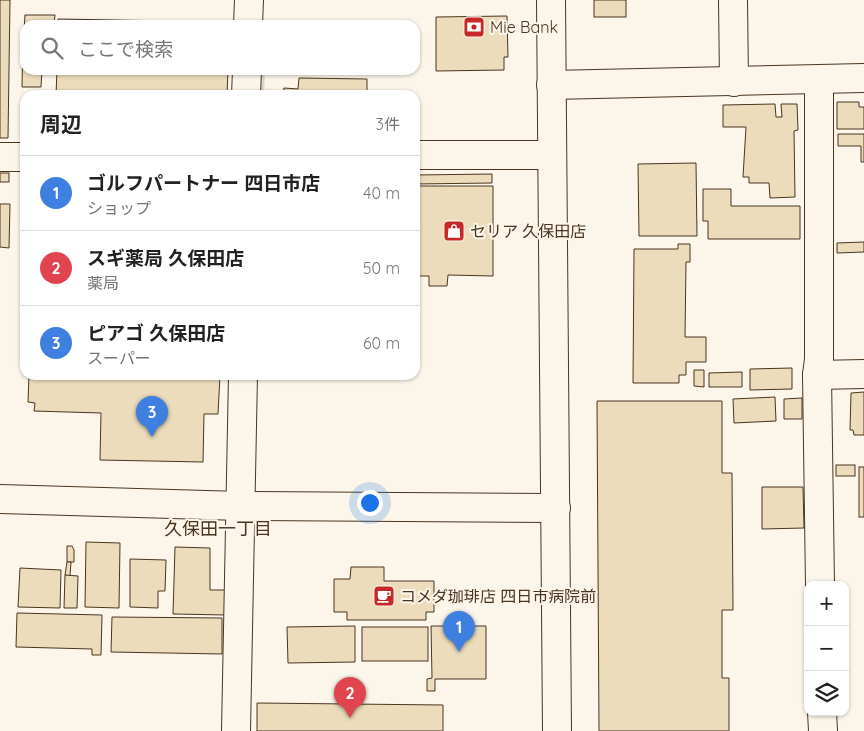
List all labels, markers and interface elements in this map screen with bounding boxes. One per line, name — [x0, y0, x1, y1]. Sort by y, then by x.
bank icon: Mie Bank — [462, 15, 486, 39]
place label: Mie Bank — [490, 17, 558, 37]
search box — [20, 20, 420, 75]
icon: search — [38, 34, 66, 62]
text: ここで検索 — [78, 37, 173, 61]
text: 周辺 — [40, 111, 82, 137]
text: 3件 — [376, 114, 400, 134]
text: ゴルフパートナー 四日市店 — [87, 171, 320, 195]
text: 1 — [53, 183, 59, 203]
text: 40 m — [363, 183, 400, 203]
text: ショップ — [87, 198, 151, 218]
shop icon: セリア 久保田店 — [442, 219, 466, 243]
place label: セリア 久保田店 — [470, 221, 586, 241]
text: スギ薬局 久保田店 — [87, 246, 244, 270]
text: 2 — [51, 258, 61, 278]
text: 50 m — [363, 258, 400, 278]
text: 薬局 — [87, 273, 119, 293]
text: ピアゴ 久保田店 — [87, 321, 225, 345]
text: 3 — [52, 333, 60, 353]
text: 60 m — [363, 333, 400, 353]
text: スーパー — [87, 348, 151, 368]
pin: 3 — [136, 396, 168, 437]
your location — [357, 490, 383, 516]
district label: 久保田一丁目 — [164, 517, 272, 540]
map controls — [804, 581, 849, 716]
button: + — [804, 581, 849, 626]
cafe icon: コメダ珈琲店 四日市病院前 — [372, 584, 396, 608]
place label: コメダ珈琲店 四日市病院前 — [400, 586, 596, 606]
pin: 1 — [443, 611, 475, 652]
button: − — [804, 626, 849, 671]
button: layers — [804, 671, 849, 716]
pin: 2 — [334, 677, 366, 718]

